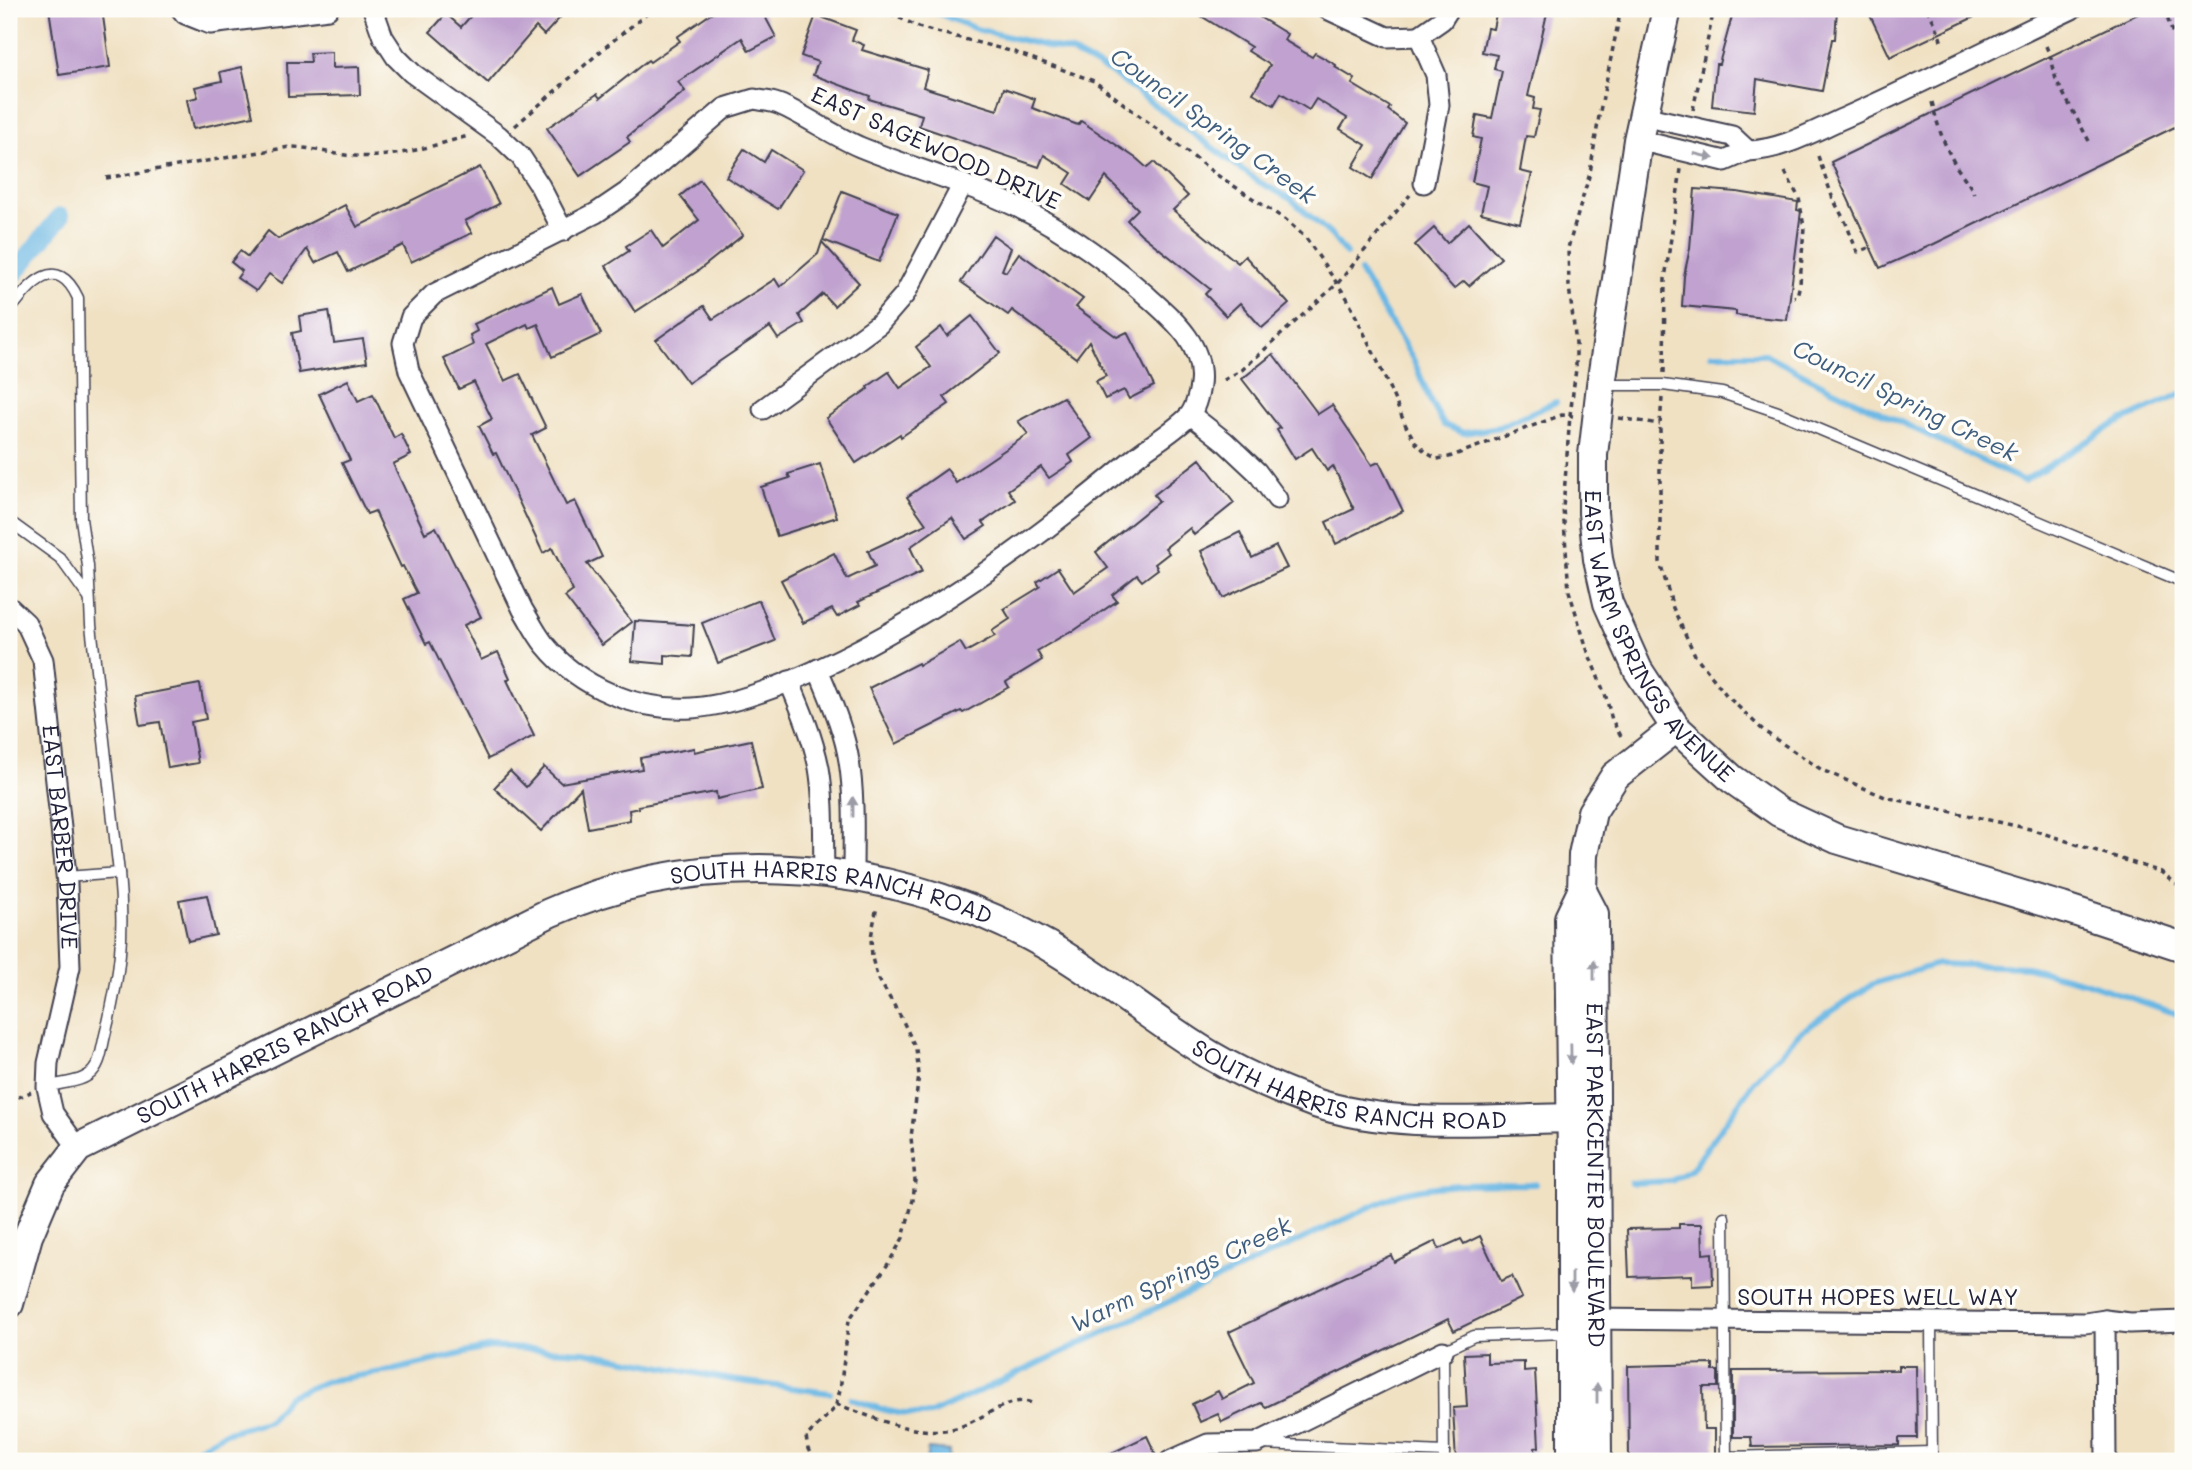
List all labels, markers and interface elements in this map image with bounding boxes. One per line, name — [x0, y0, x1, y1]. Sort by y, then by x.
water label: Council Spring Creek — [1105, 40, 1324, 211]
street label: EAST SAGEWOOD DRIVE — [807, 79, 1066, 216]
one-way arrow — [1693, 151, 1715, 162]
water label: Council Spring Creek — [1788, 332, 2025, 468]
street label: EAST WARM SPRINGS AVENUE — [1579, 490, 1741, 788]
street label: EAST BARBER DRIVE — [36, 723, 85, 950]
one-way arrow — [847, 796, 859, 818]
street label: SOUTH HARRIS RANCH ROAD — [668, 853, 997, 930]
street label: SOUTH HARRIS RANCH ROAD — [131, 957, 438, 1130]
one-way arrow — [1588, 958, 1600, 980]
street label: EAST PARKCENTER BOULEVARD — [1580, 1003, 1612, 1348]
street label: SOUTH HARRIS RANCH ROAD — [1187, 1032, 1507, 1135]
one-way arrow — [1565, 1043, 1577, 1065]
water label: Warm Springs Creek — [1065, 1208, 1297, 1339]
one-way arrow — [1566, 1271, 1578, 1293]
street label: SOUTH HOPES WELL WAY — [1737, 1281, 2019, 1311]
one-way arrow — [1591, 1382, 1603, 1404]

